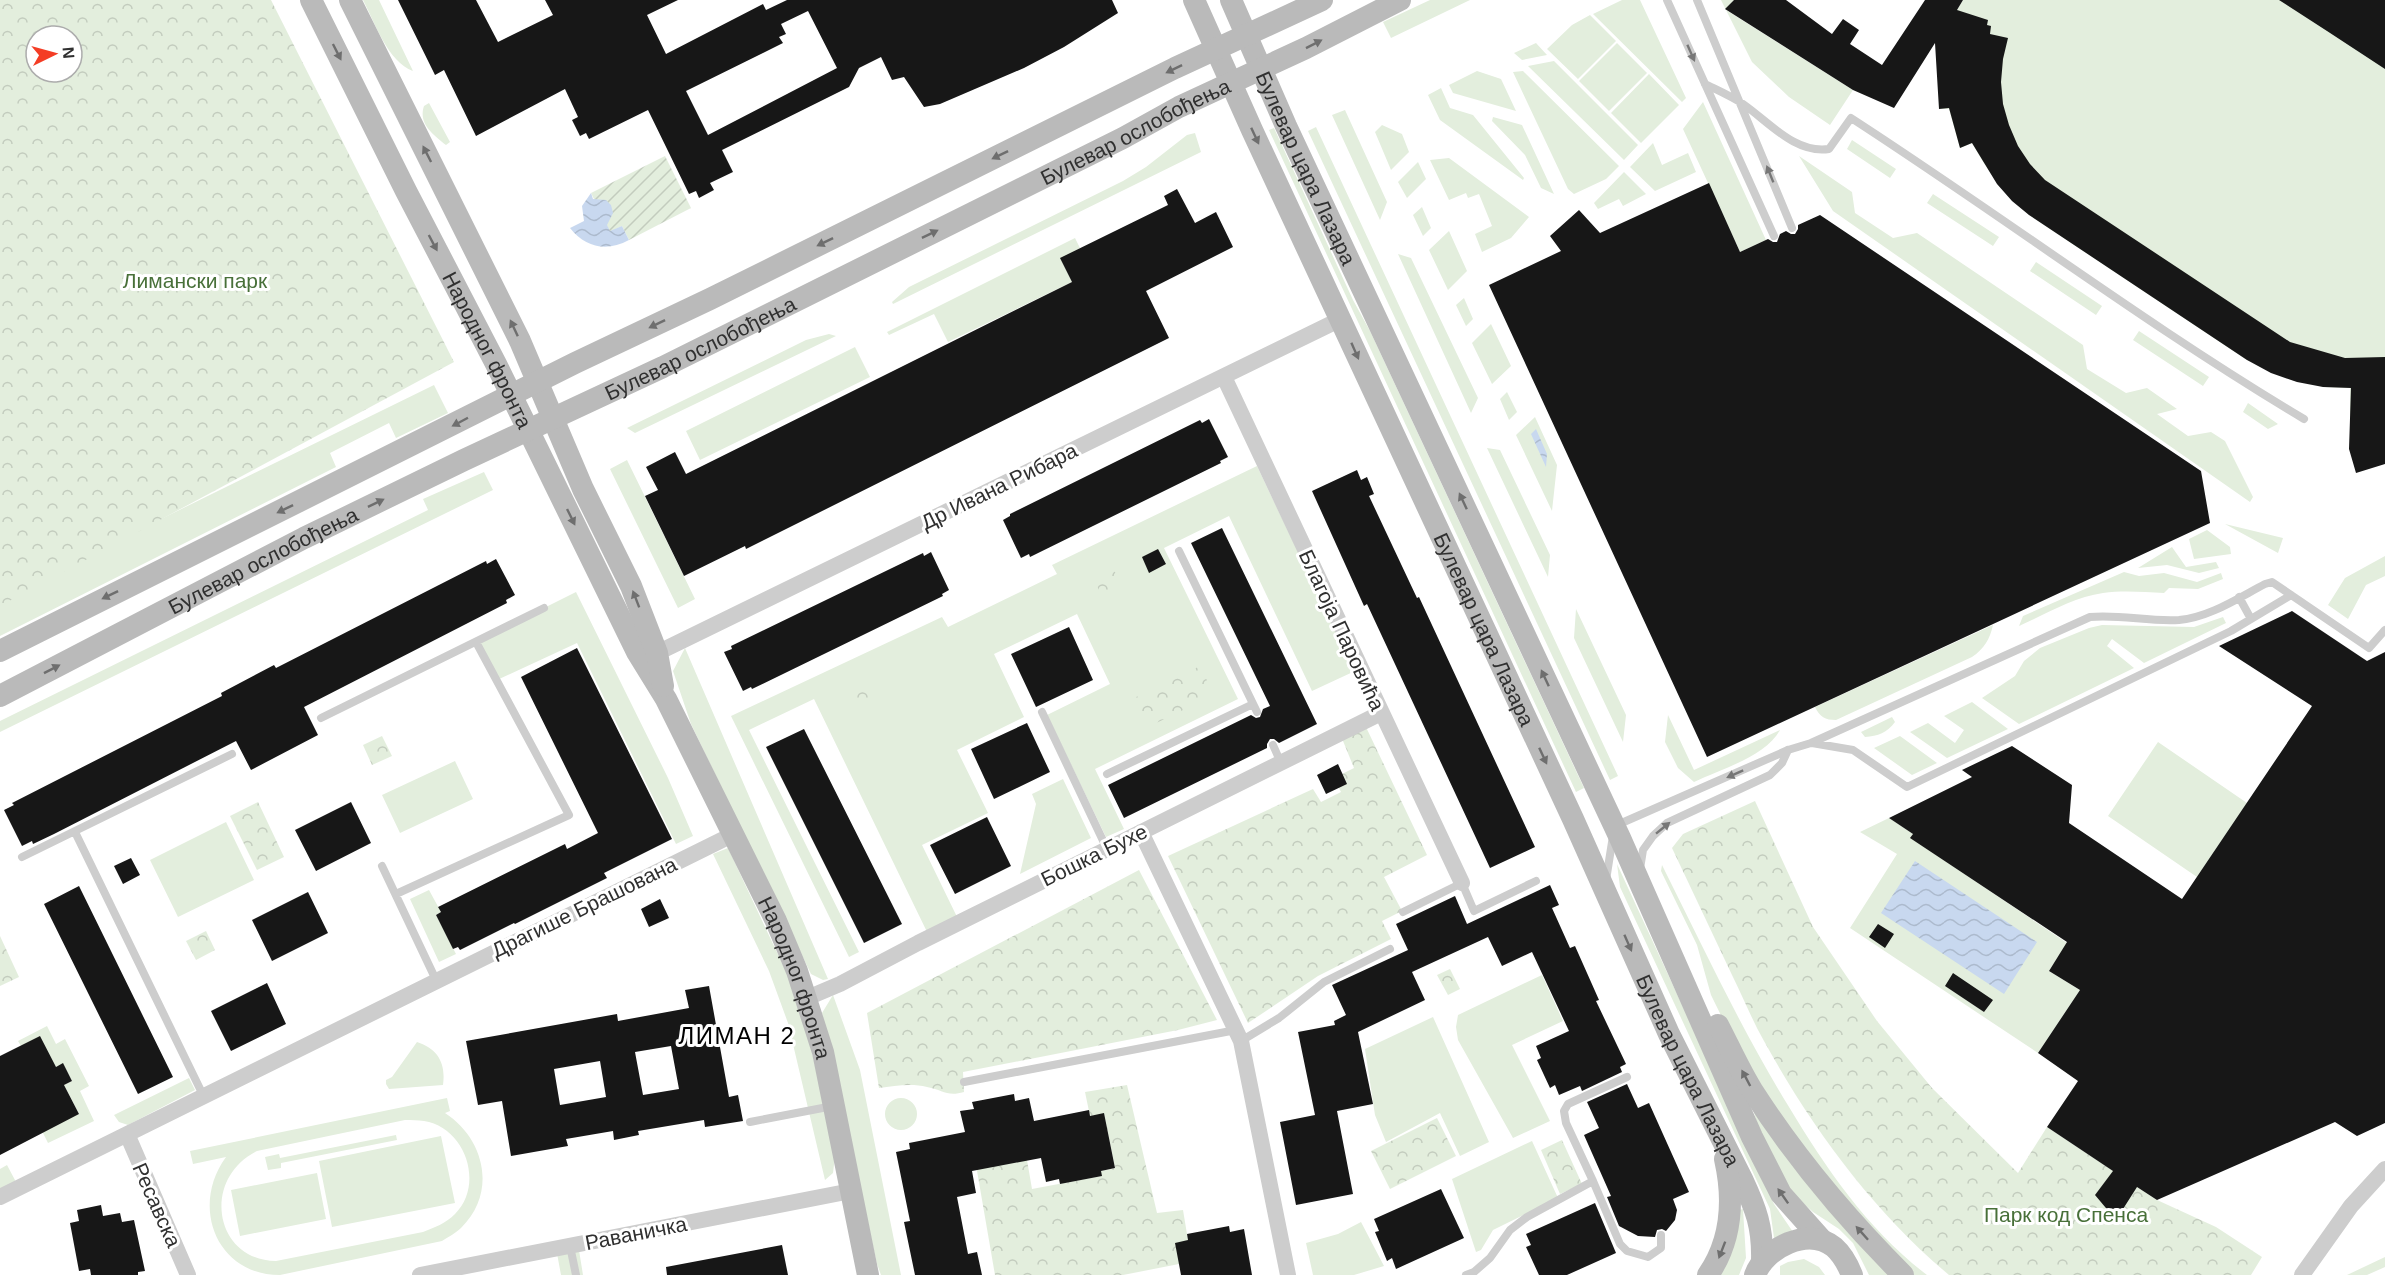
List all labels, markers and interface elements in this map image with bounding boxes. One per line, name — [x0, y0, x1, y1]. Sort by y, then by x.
north arrow — [24, 24, 84, 84]
one-way arrow — [1305, 39, 1323, 49]
one-way arrow — [332, 44, 342, 61]
one-way arrow — [1687, 45, 1696, 62]
text: N — [59, 46, 77, 59]
one-way arrow — [1166, 64, 1183, 73]
street label: Булевар цара Лазара — [1252, 68, 1361, 268]
street label: Булевар ослобођења — [1036, 73, 1234, 189]
one-way arrow — [1250, 128, 1260, 146]
one-way arrow — [423, 145, 432, 162]
one-way arrow — [991, 151, 1008, 160]
one-way arrow — [1765, 164, 1775, 182]
one-way arrow — [921, 230, 938, 239]
one-way arrow — [428, 234, 438, 251]
one-way arrow — [816, 237, 833, 247]
street label: Народног фронта — [439, 268, 537, 432]
park label: Лимански парк — [123, 269, 268, 292]
street label: Булевар ослобођења — [601, 291, 800, 404]
one-way arrow — [649, 319, 666, 329]
one-way arrow — [510, 320, 519, 337]
one-way arrow — [1350, 343, 1360, 361]
one-way arrow — [451, 417, 468, 427]
street label: Др Ивана Рибара — [917, 438, 1081, 534]
one-way arrow — [1458, 493, 1467, 510]
one-way arrow — [367, 499, 384, 508]
street label: Булевар ослобођења — [164, 502, 362, 618]
one-way arrow — [276, 503, 294, 513]
one-way arrow — [566, 509, 576, 526]
street label: Булевар цара Лазара — [1430, 529, 1540, 730]
street label: Благоја Паровића — [1295, 546, 1390, 714]
one-way arrow — [101, 589, 119, 599]
one-way arrow — [630, 590, 640, 608]
one-way arrow — [44, 664, 61, 674]
one-way arrow — [1541, 670, 1550, 687]
one-way arrow — [1539, 748, 1548, 765]
one-way arrow — [1726, 769, 1743, 778]
street label: Бошка Бухе — [1037, 819, 1151, 891]
one-way arrow — [1655, 821, 1671, 834]
street label: Драгише Брашована — [488, 852, 680, 962]
street label: Народног фронта — [754, 893, 836, 1061]
one-way arrow — [1624, 934, 1633, 951]
street label: Булевар цара Лазара — [1632, 971, 1745, 1170]
district label: ЛИМАН 2 — [679, 1022, 795, 1049]
one-way arrow — [1741, 1069, 1751, 1086]
street label: Ресавска — [128, 1159, 186, 1251]
one-way arrow — [1777, 1189, 1789, 1205]
park label: Парк код Спенса — [1984, 1203, 2148, 1226]
street label: Раваничка — [583, 1212, 689, 1254]
one-way arrow — [1856, 1226, 1870, 1240]
one-way arrow — [1716, 1241, 1726, 1259]

